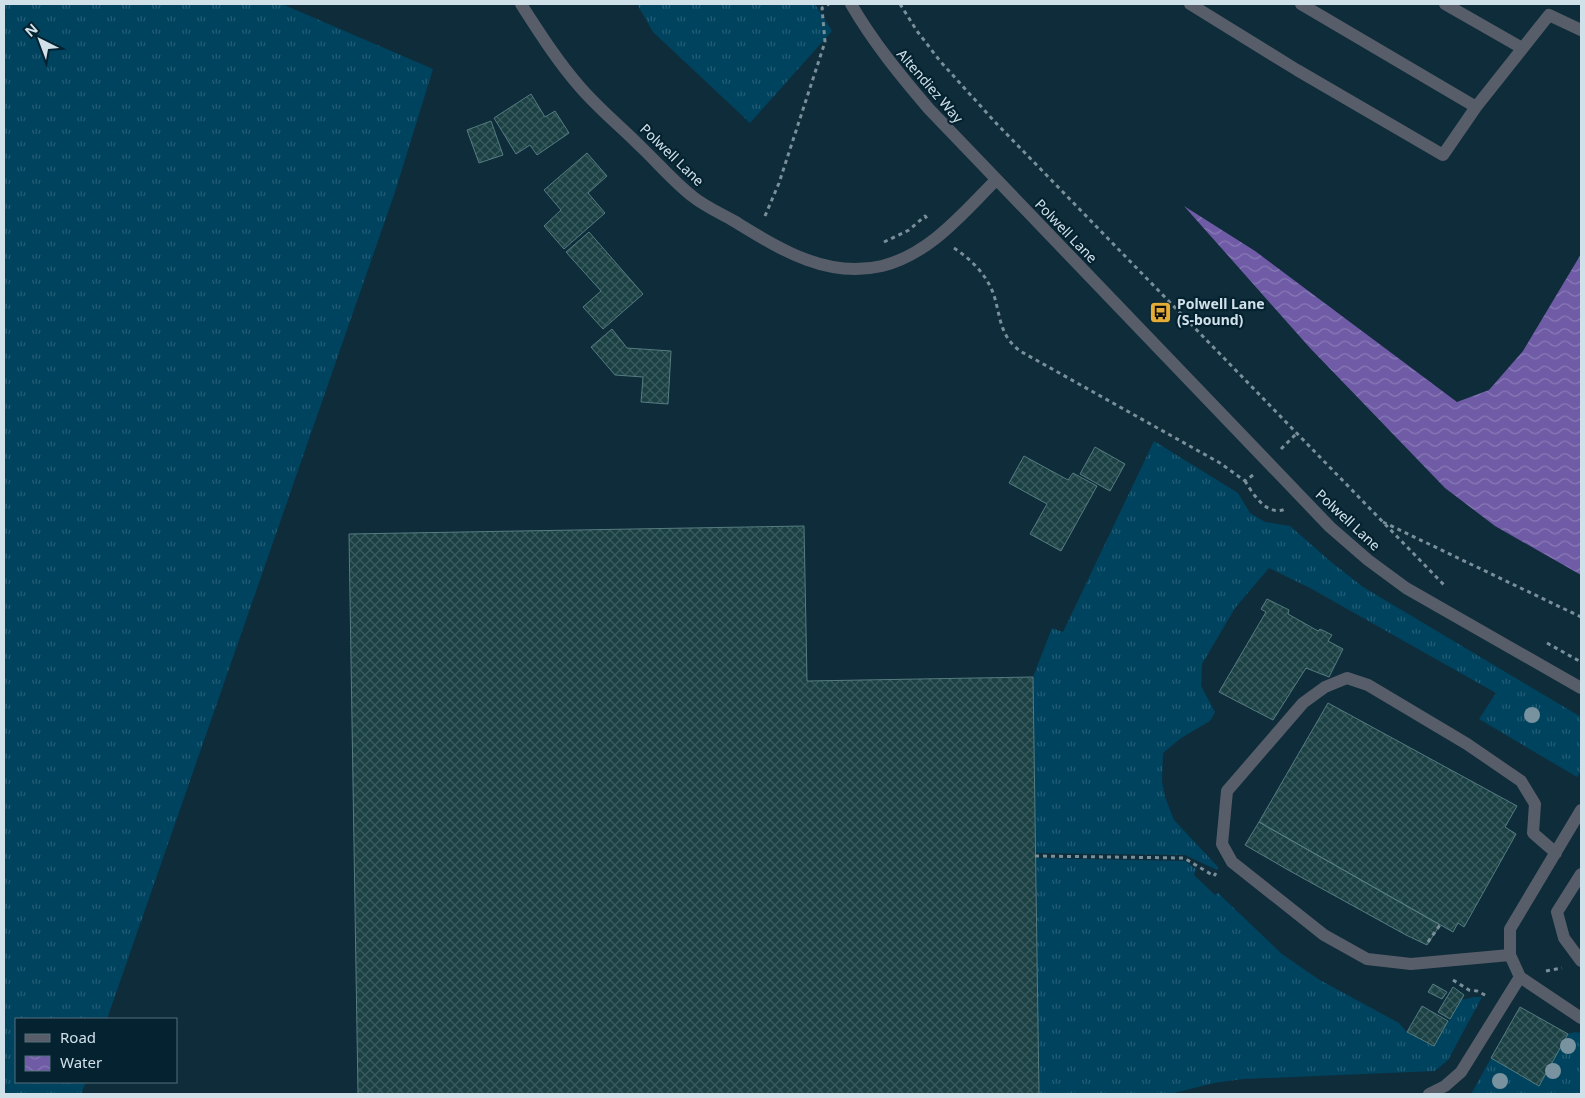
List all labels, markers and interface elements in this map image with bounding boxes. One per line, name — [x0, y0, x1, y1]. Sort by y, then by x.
north arrow — [15, 15, 65, 65]
text: N — [20, 19, 42, 41]
street label: Altendiez Way — [893, 45, 968, 127]
street label: Polwell Lane — [636, 119, 709, 190]
street label: Polwell Lane — [1031, 195, 1102, 267]
place label: Polwell Lane (S-bound) — [1177, 294, 1265, 329]
bus stop icon: Polwell Lane (S-bound) — [1149, 300, 1173, 324]
street label: Polwell Lane — [1312, 485, 1385, 555]
legend — [15, 1018, 178, 1083]
text: Road — [60, 1027, 96, 1047]
text: Water — [60, 1052, 102, 1072]

